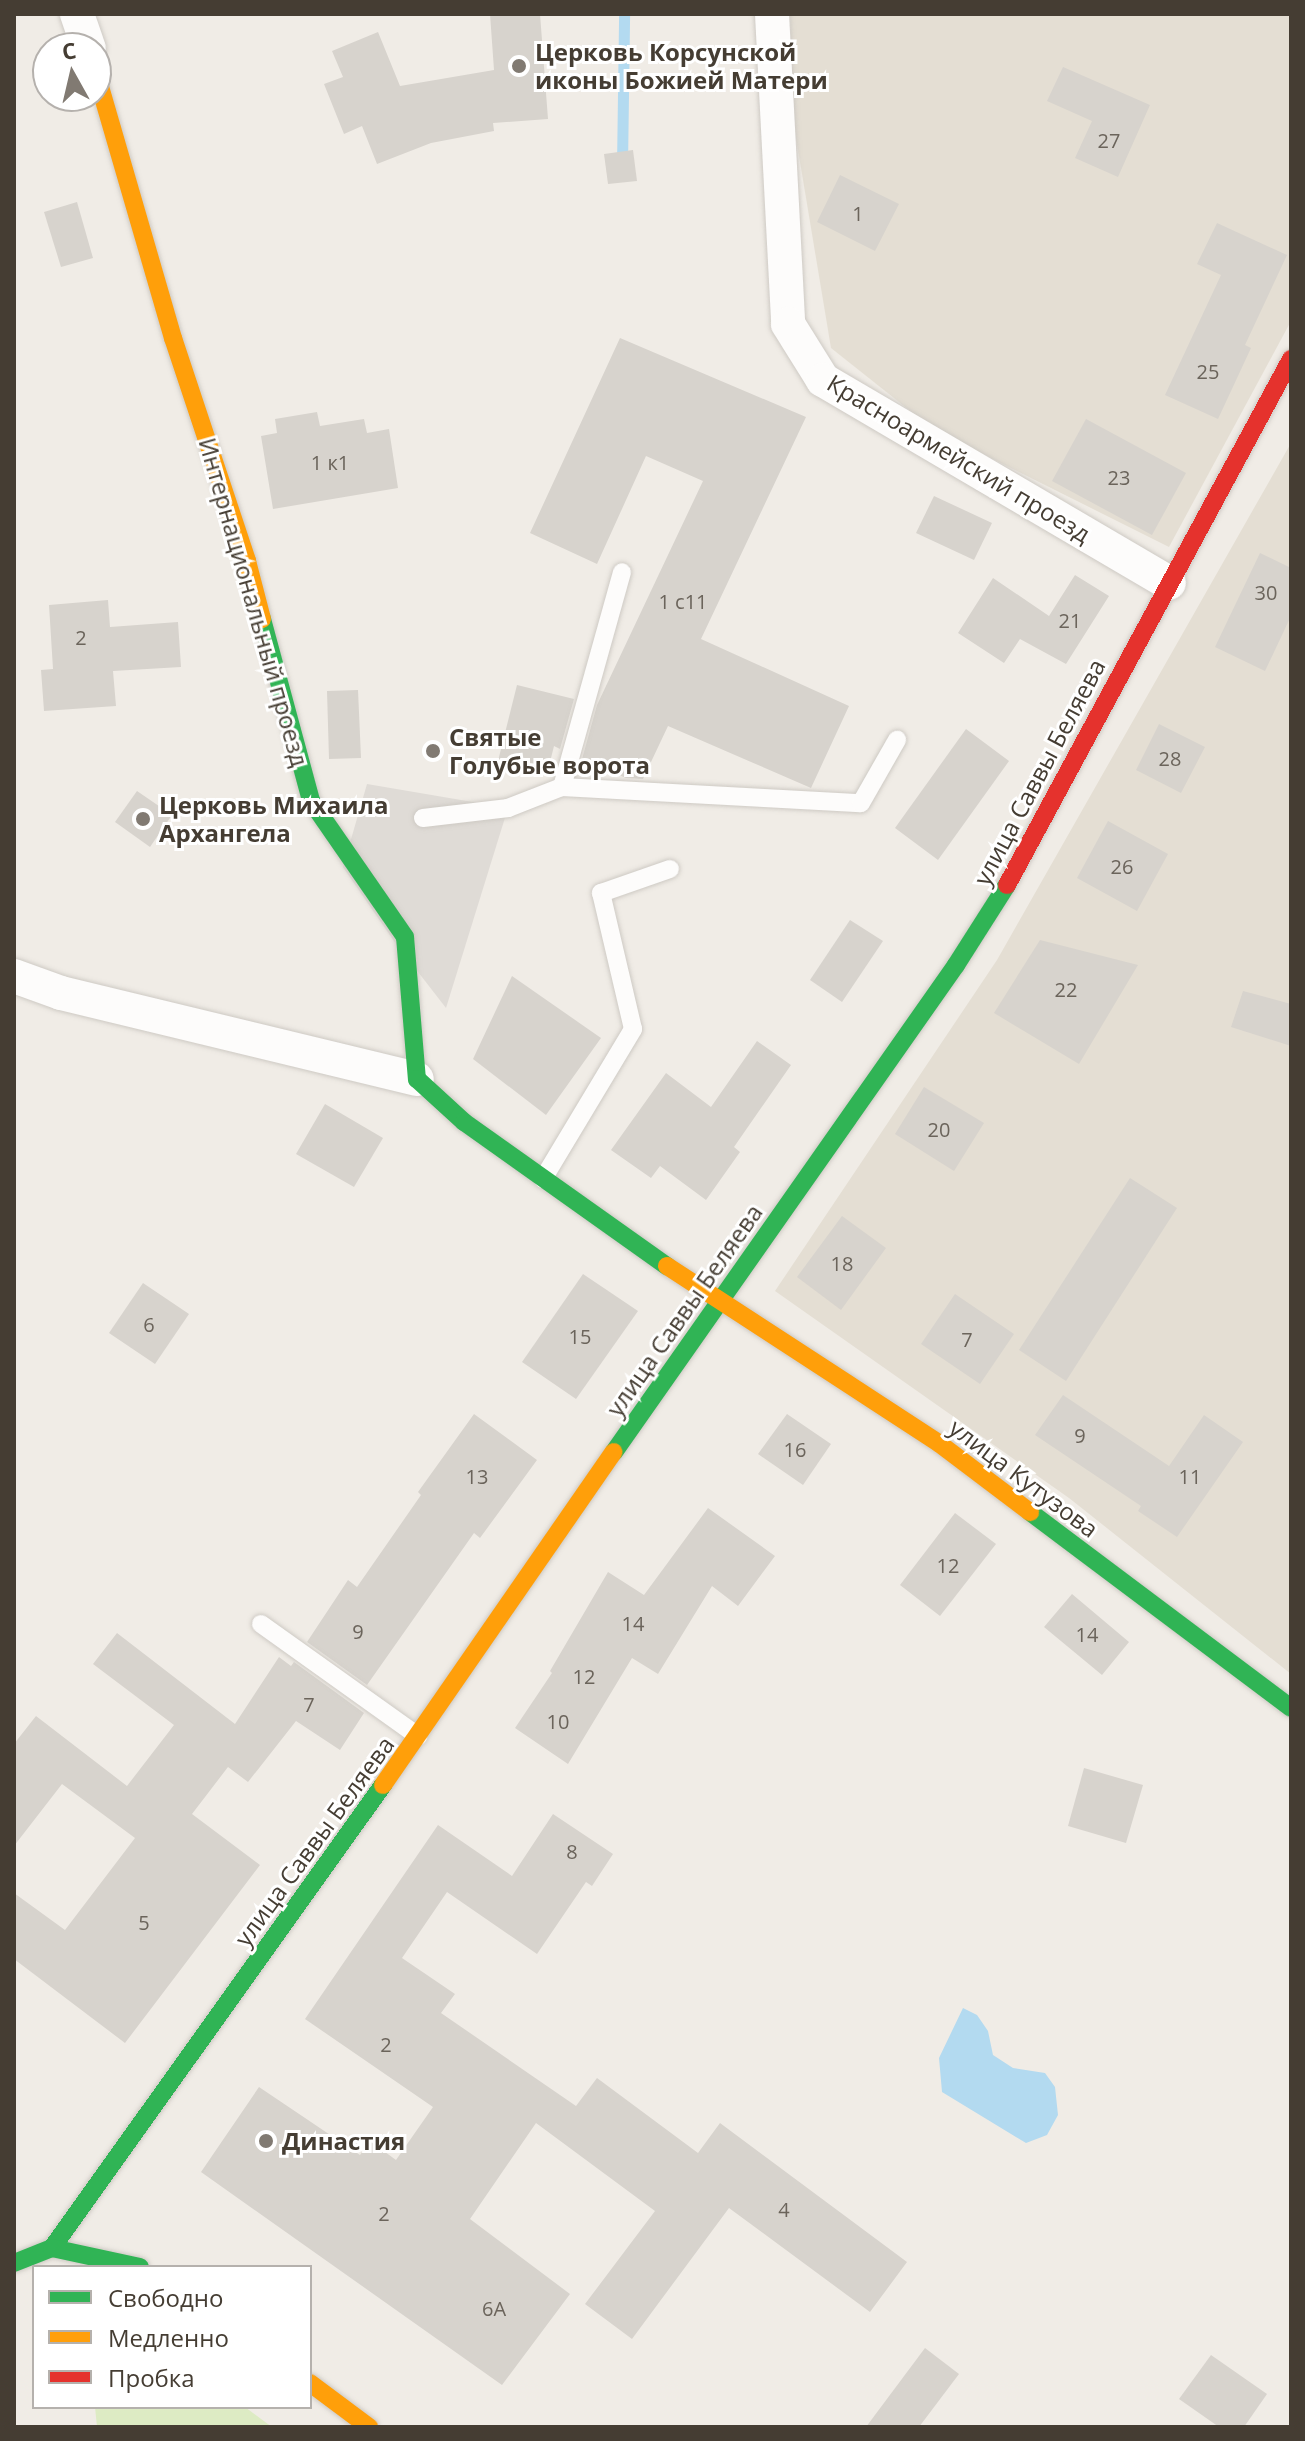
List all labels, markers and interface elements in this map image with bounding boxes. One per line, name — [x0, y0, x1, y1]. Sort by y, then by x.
north arrow — [32, 32, 112, 112]
text: С — [60, 34, 78, 66]
place label: Церковь Корсунской иконы Божией Матери — [535, 38, 828, 94]
marker: Церковь Корсунской иконы Божией Матери — [510, 57, 528, 75]
house number: 27 — [1098, 128, 1120, 152]
house number: 1 — [852, 201, 864, 225]
house number: 25 — [1197, 359, 1219, 383]
street label: Красноармейский проезд — [822, 368, 1096, 548]
street label: Интернациональный проезд — [193, 434, 315, 770]
house number: 1 к1 — [311, 450, 349, 474]
house number: 23 — [1108, 465, 1130, 489]
house number: 30 — [1255, 580, 1277, 604]
house number: 1 с11 — [658, 589, 708, 613]
house number: 21 — [1059, 608, 1081, 632]
house number: 2 — [75, 625, 87, 649]
street label: улица Саввы Беляева — [967, 654, 1111, 890]
place label: Святые Голубые ворота — [449, 723, 650, 779]
marker: Святые Голубые ворота — [424, 742, 442, 760]
house number: 28 — [1159, 746, 1181, 770]
place label: Церковь Михаила Архангела — [159, 791, 388, 847]
marker: Церковь Михаила Архангела — [134, 810, 152, 828]
house number: 26 — [1111, 854, 1133, 878]
house number: 22 — [1055, 977, 1077, 1001]
house number: 20 — [928, 1117, 950, 1141]
street label: улица Саввы Беляева — [600, 1198, 768, 1422]
house number: 18 — [831, 1251, 853, 1275]
house number: 6 — [143, 1312, 155, 1336]
house number: 15 — [569, 1324, 591, 1348]
house number: 7 — [961, 1327, 973, 1351]
street label: улица Кутузова — [944, 1413, 1104, 1543]
house number: 9 — [1074, 1423, 1086, 1447]
house number: 16 — [784, 1437, 806, 1461]
house number: 13 — [466, 1464, 488, 1488]
house number: 11 — [1179, 1464, 1201, 1488]
house number: 12 — [937, 1553, 959, 1577]
house number: 14 — [622, 1611, 644, 1635]
house number: 9 — [352, 1619, 364, 1643]
house number: 14 — [1076, 1622, 1098, 1646]
house number: 12 — [573, 1664, 595, 1688]
house number: 7 — [303, 1692, 315, 1716]
house number: 10 — [547, 1709, 569, 1733]
street label: улица Саввы Беляева — [228, 1731, 400, 1951]
house number: 8 — [566, 1839, 578, 1863]
house number: 5 — [138, 1910, 150, 1934]
house number: 2 — [380, 2032, 392, 2056]
place label: Династия — [282, 2127, 405, 2155]
marker: Династия — [257, 2132, 275, 2150]
house number: 4 — [778, 2197, 790, 2221]
house number: 2 — [378, 2201, 390, 2225]
legend — [32, 2265, 312, 2409]
text: Свободно — [108, 2281, 223, 2314]
house number: 6А — [482, 2296, 506, 2320]
text: Медленно — [108, 2321, 229, 2354]
text: Пробка — [108, 2361, 195, 2394]

